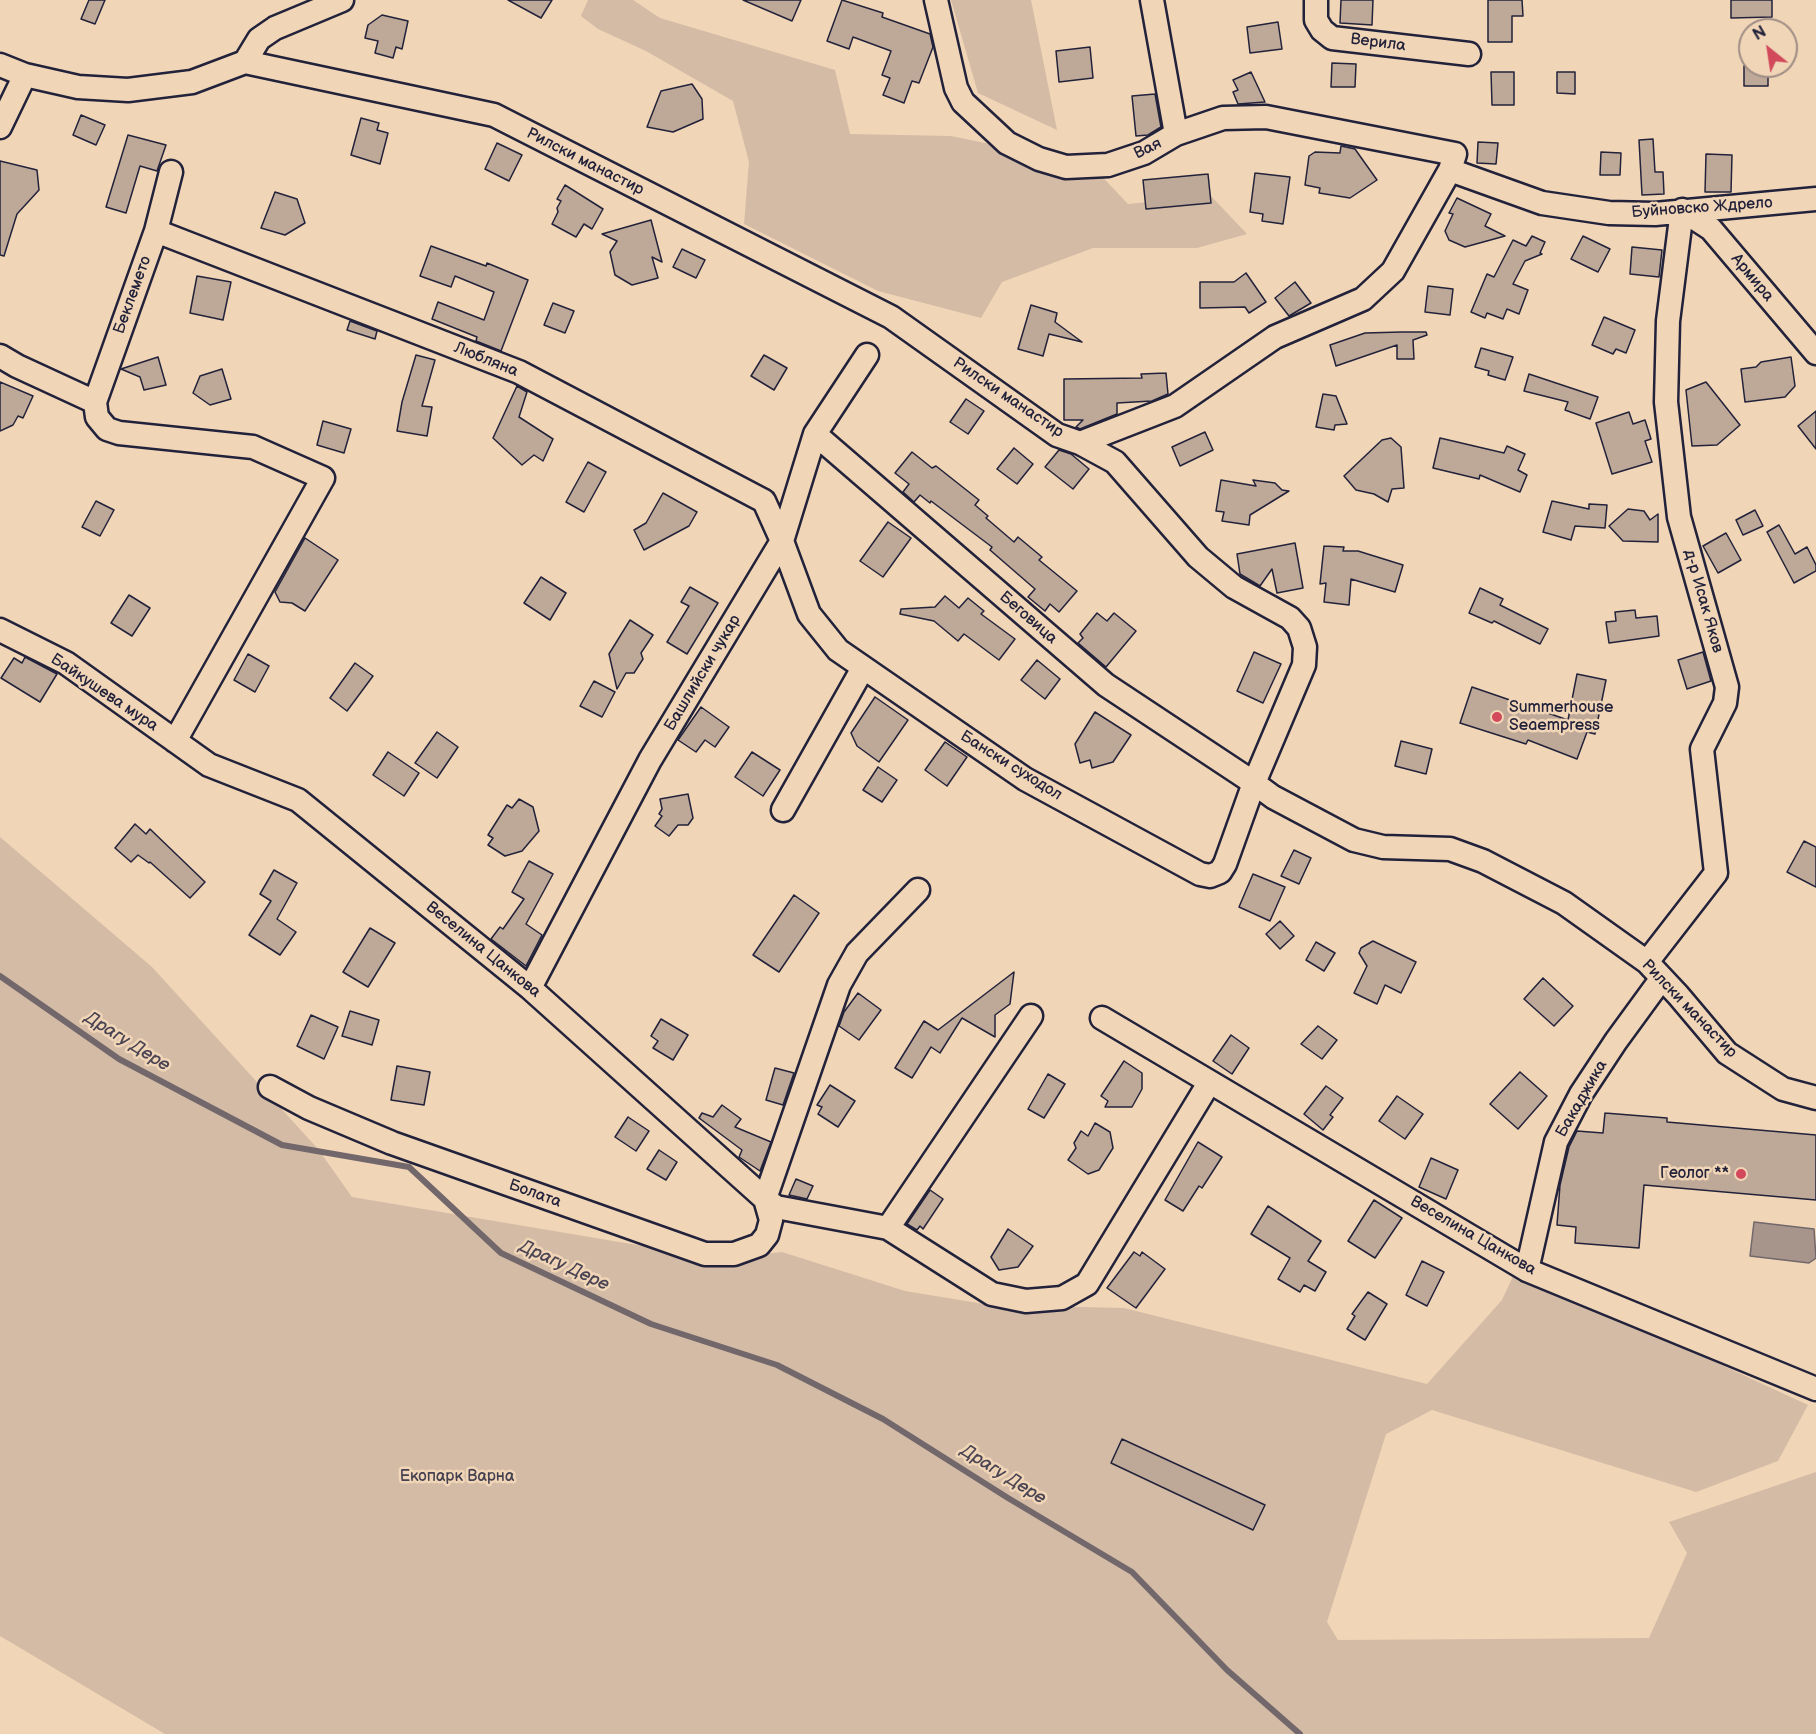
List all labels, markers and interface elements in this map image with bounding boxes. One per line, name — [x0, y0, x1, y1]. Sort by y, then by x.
north arrow — [1738, 18, 1798, 78]
text: N — [1750, 22, 1770, 45]
street label: Верила — [1349, 30, 1407, 56]
street label: Рилски манастир — [523, 124, 647, 200]
street label: Вая — [1131, 134, 1165, 164]
street label: Буйновско Ждрело — [1631, 193, 1773, 223]
street label: Армира — [1726, 250, 1778, 306]
street label: Беклемето — [110, 253, 156, 337]
street label: Любляна — [451, 338, 521, 382]
street label: Рилски манастир — [949, 354, 1067, 442]
street label: д-р Исак Яков — [1679, 547, 1727, 655]
street label: Беговица — [995, 588, 1061, 648]
street label: Башлийски чукар — [661, 611, 745, 735]
street label: Байкушева мура — [47, 650, 161, 736]
place label: Summerhouse Seaempress — [1509, 698, 1613, 736]
marker: Summerhouse Seaempress — [1490, 710, 1504, 724]
street label: Бански суходол — [957, 727, 1065, 805]
street label: Веселина Цанкова — [422, 898, 544, 1002]
street label: Рилски манастир — [1637, 956, 1741, 1062]
water label: Драгу Дере — [80, 1007, 174, 1077]
street label: Бакаджика — [1552, 1057, 1612, 1141]
place label: Геолог ** — [1660, 1164, 1729, 1184]
marker: Геолог ** — [1734, 1167, 1748, 1181]
street label: Болата — [506, 1176, 564, 1212]
street label: Веселина Цанкова — [1407, 1192, 1539, 1280]
water label: Драгу Дере — [516, 1236, 612, 1296]
water label: Драгу Дере — [956, 1440, 1050, 1510]
park label: Екопарк Варна — [400, 1467, 514, 1487]

